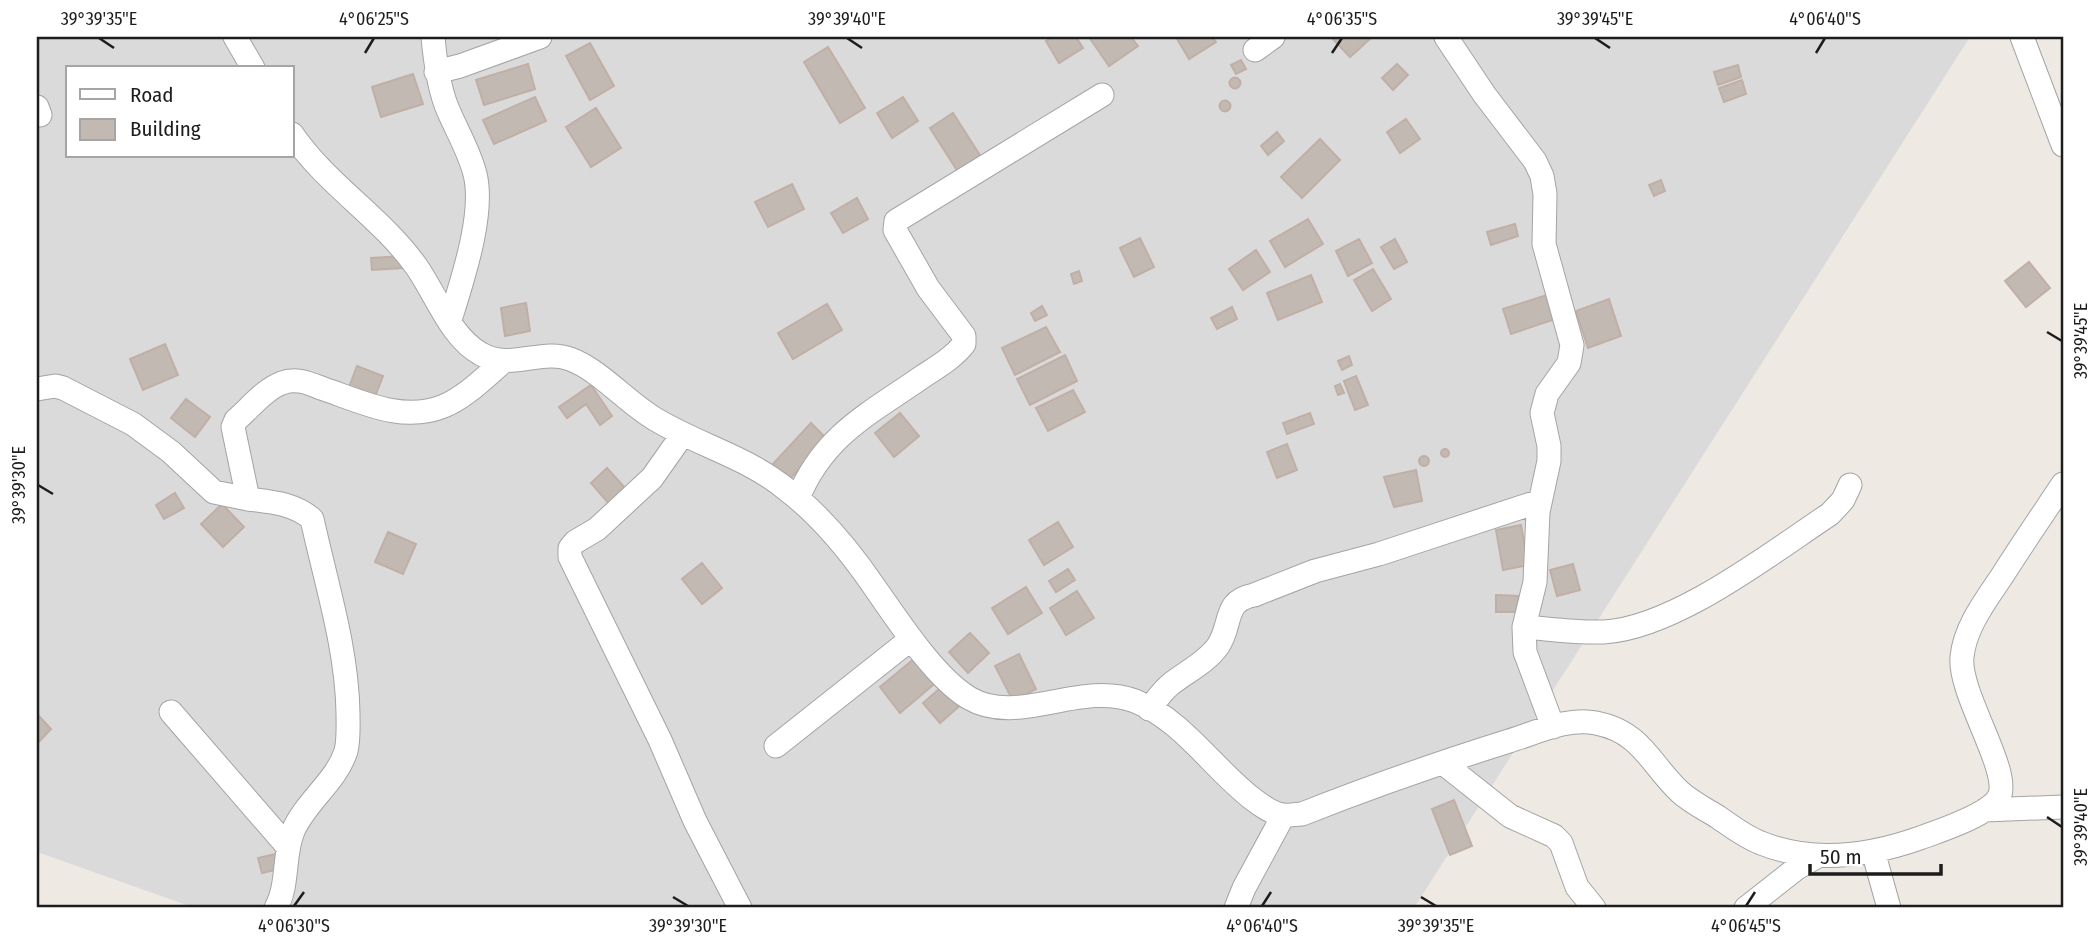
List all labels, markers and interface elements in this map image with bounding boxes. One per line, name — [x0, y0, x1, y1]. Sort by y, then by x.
text: 39°39'35"E — [61, 8, 137, 30]
text: 4°06'25"S — [339, 8, 409, 30]
text: 39°39'40"E — [808, 8, 886, 30]
text: 4°06'35"S — [1307, 8, 1377, 30]
text: 39°39'45"E — [1557, 8, 1633, 30]
text: 4°06'40"S — [1789, 8, 1861, 30]
legend — [66, 66, 294, 158]
text: Road — [130, 82, 174, 108]
text: Building — [130, 116, 201, 142]
text: 39°39'45"E — [2070, 303, 2092, 379]
text: 39°39'30"E — [8, 446, 30, 524]
text: 39°39'40"E — [2070, 788, 2092, 866]
scale bar — [1810, 833, 1941, 877]
text: 50 m — [1820, 844, 1862, 870]
text: 4°06'30"S — [258, 915, 330, 937]
text: 39°39'30"E — [649, 915, 727, 937]
text: 4°06'40"S — [1226, 915, 1298, 937]
text: 39°39'35"E — [1398, 915, 1474, 937]
text: 4°06'45"S — [1711, 915, 1781, 937]

